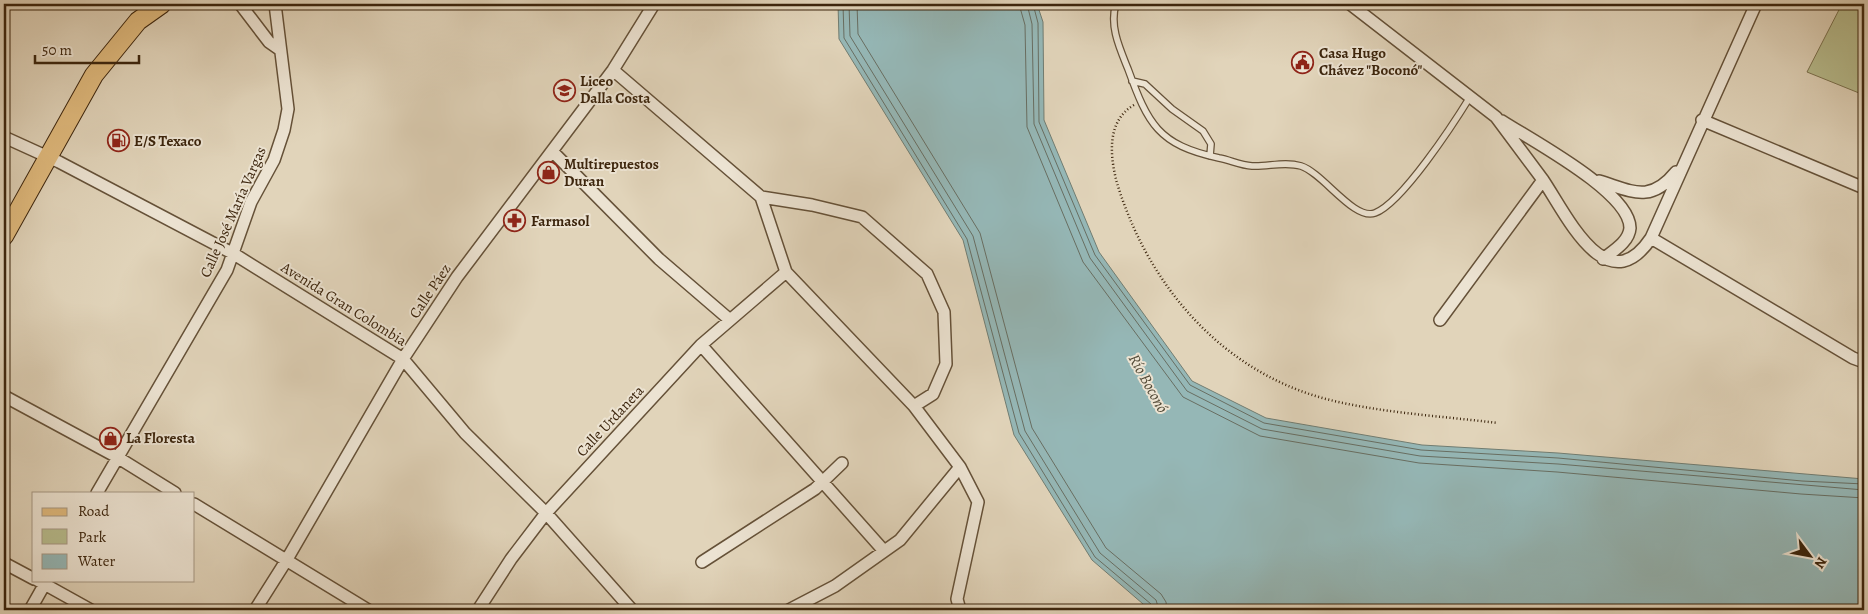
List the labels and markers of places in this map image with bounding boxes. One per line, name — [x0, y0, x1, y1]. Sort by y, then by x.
place label: Casa Hugo Chávez "Boconó" — [1319, 43, 1423, 80]
public building icon: Casa Hugo Chávez "Boconó" — [1291, 50, 1315, 74]
place label: Liceo Dalla Costa — [580, 71, 651, 108]
school or university icon: Liceo Dalla Costa — [552, 78, 576, 102]
fuel station icon: E/S Texaco — [106, 129, 130, 153]
place label: E/S Texaco — [134, 131, 202, 151]
place label: Multirepuestos Duran — [564, 154, 659, 191]
shop icon: Multirepuestos Duran — [536, 161, 560, 185]
pharmacy icon: Farmasol — [503, 209, 527, 233]
place label: Farmasol — [531, 211, 589, 231]
shop icon: La Floresta — [98, 426, 122, 450]
place label: La Floresta — [126, 428, 196, 448]

